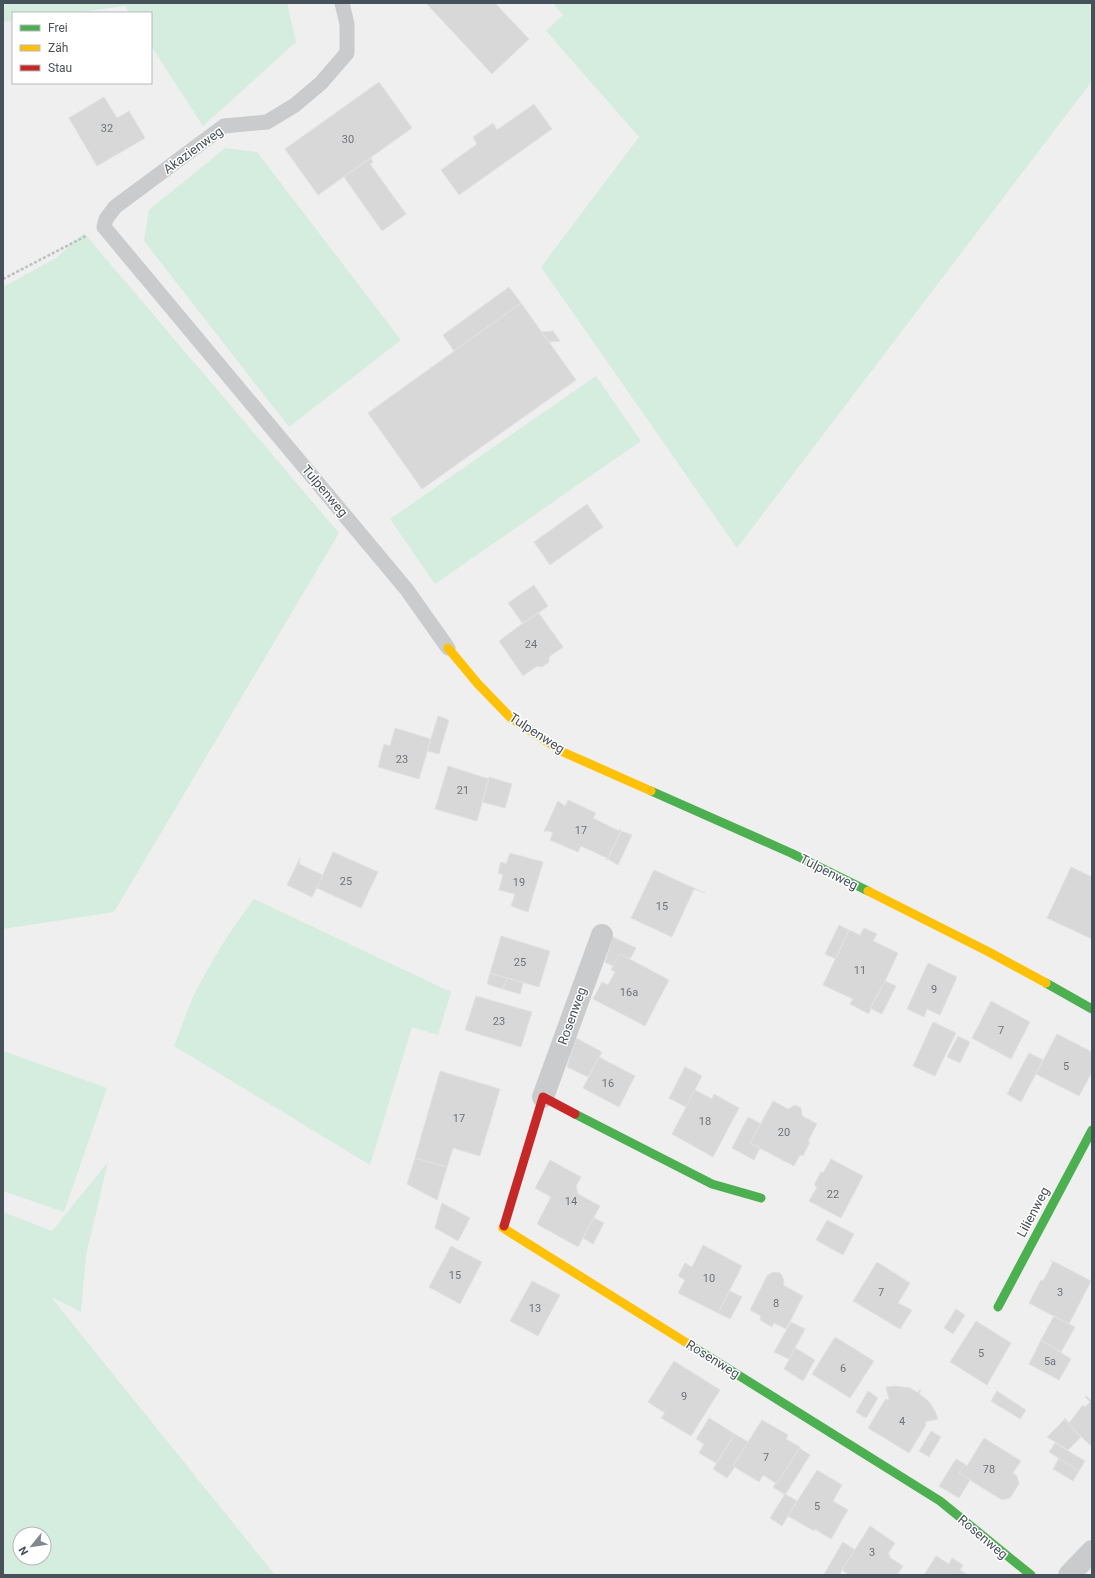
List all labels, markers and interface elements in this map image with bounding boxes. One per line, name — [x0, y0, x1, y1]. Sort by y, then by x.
legend — [12, 12, 152, 84]
text: Frei — [48, 21, 68, 35]
text: Zäh — [48, 41, 68, 55]
text: Stau — [48, 61, 72, 75]
house number: 32 — [101, 122, 113, 135]
street label: Akazienweg — [160, 123, 226, 177]
house number: 30 — [342, 133, 354, 146]
street label: Tulpenweg — [299, 462, 351, 520]
house number: 24 — [525, 638, 537, 651]
street label: Tulpenweg — [507, 710, 567, 756]
house number: 23 — [396, 753, 408, 766]
house number: 21 — [457, 784, 469, 797]
house number: 17 — [575, 824, 587, 837]
street label: Tulpenweg — [798, 851, 860, 893]
house number: 25 — [340, 875, 352, 888]
house number: 19 — [513, 876, 525, 889]
house number: 15 — [656, 900, 668, 913]
house number: 25 — [514, 956, 526, 969]
house number: 11 — [854, 964, 866, 977]
house number: 9 — [931, 983, 937, 996]
street label: Rosenweg — [555, 985, 589, 1047]
house number: 16a — [620, 986, 638, 999]
house number: 23 — [493, 1015, 505, 1028]
house number: 7 — [998, 1024, 1004, 1037]
house number: 5 — [1063, 1060, 1069, 1073]
house number: 16 — [602, 1077, 614, 1090]
house number: 17 — [453, 1112, 465, 1125]
house number: 18 — [699, 1115, 711, 1128]
house number: 20 — [778, 1126, 790, 1139]
street label: Lilienweg — [1014, 1184, 1052, 1240]
house number: 22 — [827, 1188, 839, 1201]
house number: 14 — [565, 1195, 577, 1208]
house number: 15 — [449, 1269, 461, 1282]
house number: 10 — [703, 1272, 715, 1285]
house number: 7 — [878, 1286, 884, 1299]
house number: 3 — [1057, 1286, 1063, 1299]
house number: 8 — [773, 1297, 779, 1310]
house number: 13 — [529, 1302, 541, 1315]
street label: Rosenweg — [684, 1337, 742, 1381]
house number: 5 — [978, 1347, 984, 1360]
house number: 5a — [1044, 1355, 1056, 1368]
house number: 6 — [840, 1362, 846, 1375]
house number: 9 — [681, 1390, 687, 1403]
house number: 4 — [899, 1415, 905, 1428]
house number: 7 — [763, 1451, 769, 1464]
house number: 78 — [983, 1463, 995, 1476]
house number: 5 — [814, 1500, 820, 1513]
street label: Rosenweg — [955, 1512, 1011, 1562]
north arrow — [12, 1526, 52, 1566]
text: N — [16, 1544, 31, 1557]
house number: 3 — [869, 1546, 875, 1559]

